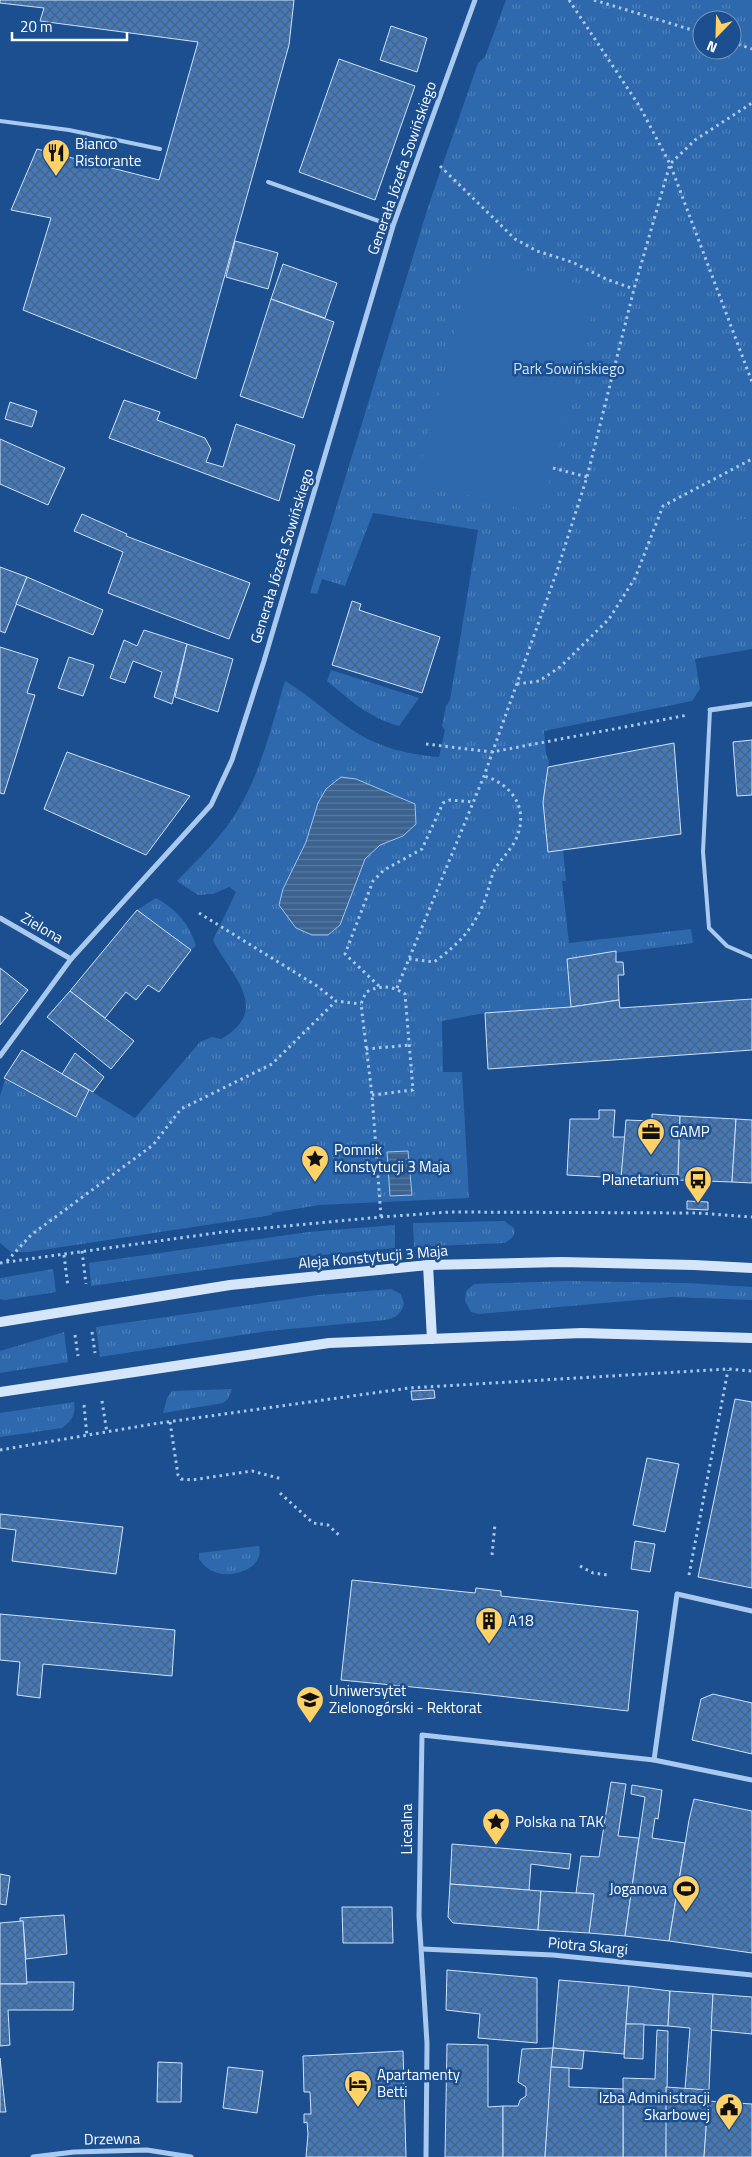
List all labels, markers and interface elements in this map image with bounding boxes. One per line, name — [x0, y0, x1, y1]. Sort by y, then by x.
scale bar — [12, 10, 128, 42]
north arrow — [692, 10, 742, 60]
text: 20 m — [20, 15, 53, 38]
text: N — [703, 36, 720, 59]
street label: Generała Józefa Sowińskiego — [361, 78, 442, 258]
place label: Bianco Ristorante — [75, 132, 141, 172]
restaurant icon: Bianco Ristorante — [41, 138, 71, 177]
park label: Park Sowińskiego — [513, 357, 625, 380]
street label: Generała Józefa Sowińskiego — [244, 465, 319, 646]
street label: Zielona — [17, 906, 68, 949]
office icon: GAMP — [636, 1117, 666, 1156]
place label: GAMP — [670, 1120, 710, 1143]
place label: Pomnik Konstytucji 3 Maja — [334, 1138, 451, 1178]
place icon: Pomnik Konstytucji 3 Maja — [300, 1144, 330, 1183]
bus stop icon: Planetarium — [683, 1165, 713, 1204]
place label: Planetarium — [602, 1168, 679, 1191]
street label: Aleja Konstytucji 3 Maja — [297, 1238, 449, 1274]
building icon: A18 — [474, 1606, 504, 1645]
place label: A18 — [508, 1609, 534, 1632]
place label: Uniwersytet Zielonogórski - Rektorat — [329, 1679, 482, 1719]
school or university icon: Uniwersytet Zielonogórski - Rektorat — [295, 1685, 325, 1724]
street label: Licealna — [395, 1803, 418, 1855]
place icon: Polska na TAK — [481, 1807, 511, 1846]
place label: Polska na TAK — [515, 1810, 604, 1833]
sports icon: Joganova — [671, 1874, 701, 1913]
place label: Joganova — [609, 1877, 667, 1900]
street label: Piotra Skargi — [547, 1931, 629, 1960]
place label: Apartamenty Betti — [377, 2063, 460, 2103]
hotel icon: Apartamenty Betti — [343, 2069, 373, 2108]
place label: Izba Administracji Skarbowej — [599, 2086, 710, 2126]
public building icon: Izba Administracji Skarbowej — [714, 2092, 744, 2131]
street label: Drzewna — [84, 2127, 141, 2150]

